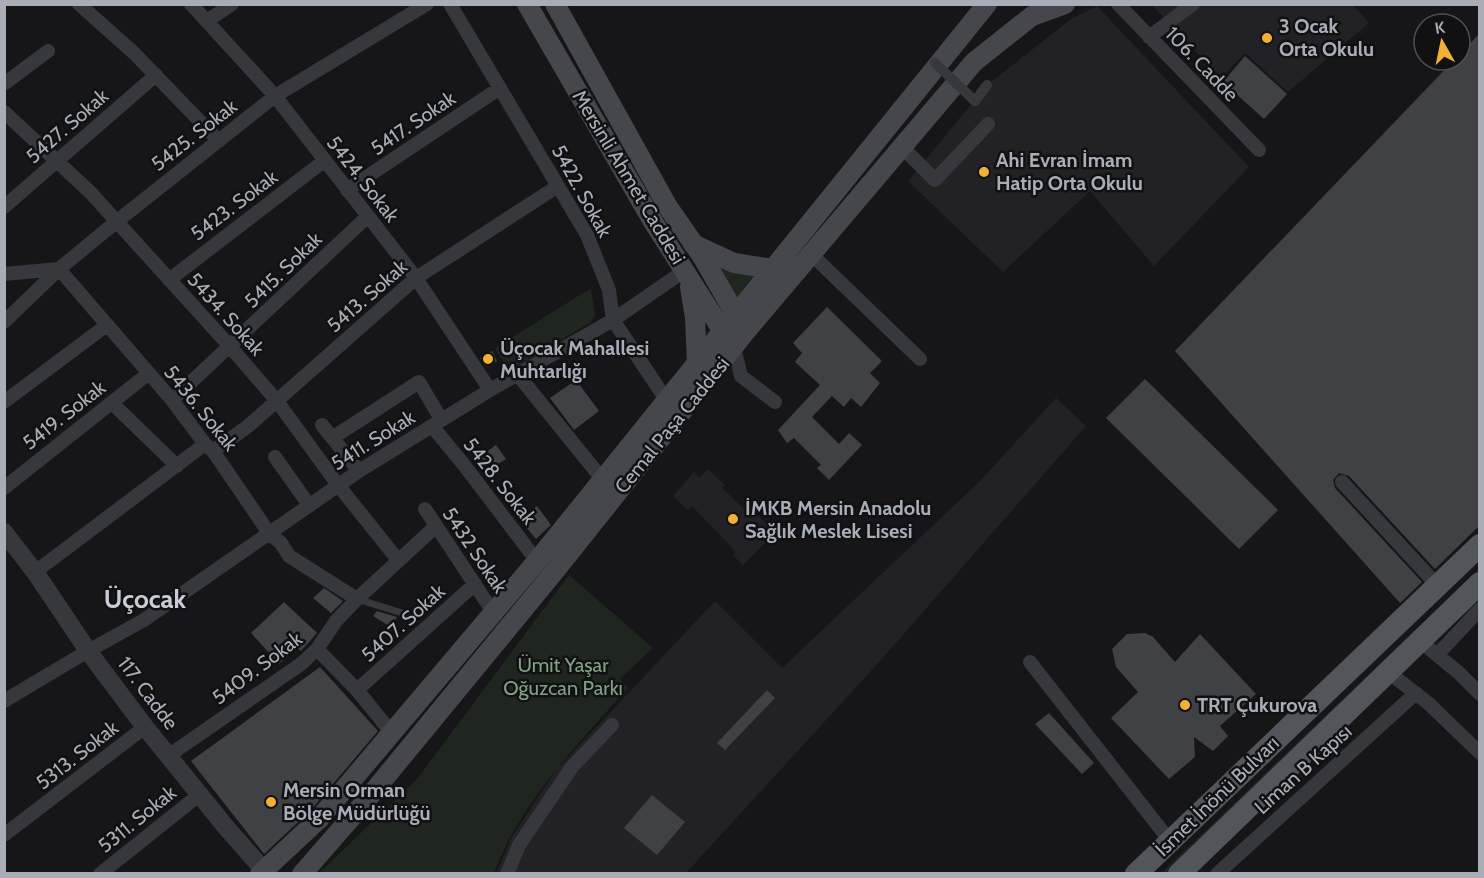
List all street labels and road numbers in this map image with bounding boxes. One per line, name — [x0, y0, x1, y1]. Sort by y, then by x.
street label: 106. Cadde — [1160, 22, 1244, 106]
street label: 5427. Sokak — [21, 84, 113, 168]
street label: 5417. Sokak — [366, 86, 460, 160]
street label: Mersinli Ahmet Caddesi — [568, 86, 690, 268]
street label: 5425. Sokak — [146, 94, 242, 176]
street label: 5424. Sokak — [322, 131, 404, 227]
street label: 5422. Sokak — [547, 141, 617, 241]
street label: 5423. Sokak — [186, 165, 282, 245]
street label: 5415. Sokak — [239, 227, 327, 313]
street label: 5413. Sokak — [322, 255, 412, 337]
street label: 5434. Sokak — [183, 268, 269, 360]
street label: Cemal Paşa Caddesi — [610, 352, 734, 498]
street label: 5436. Sokak — [159, 360, 243, 456]
street label: 5419. Sokak — [18, 375, 110, 455]
street label: 5411. Sokak — [327, 405, 419, 475]
street label: 5428. Sokak — [459, 433, 541, 529]
street label: 5432 Sokak — [438, 503, 512, 597]
street label: 5407. Sokak — [356, 579, 450, 667]
street label: 5409. Sokak — [207, 626, 307, 709]
street label: 117. Cadde — [113, 652, 183, 734]
street label: 5313. Sokak — [31, 715, 123, 795]
street label: Liman B Kapısı — [1250, 719, 1356, 819]
street label: İsmet İnönü Bulvarı — [1150, 731, 1284, 861]
street label: 5311. Sokak — [93, 780, 181, 858]

